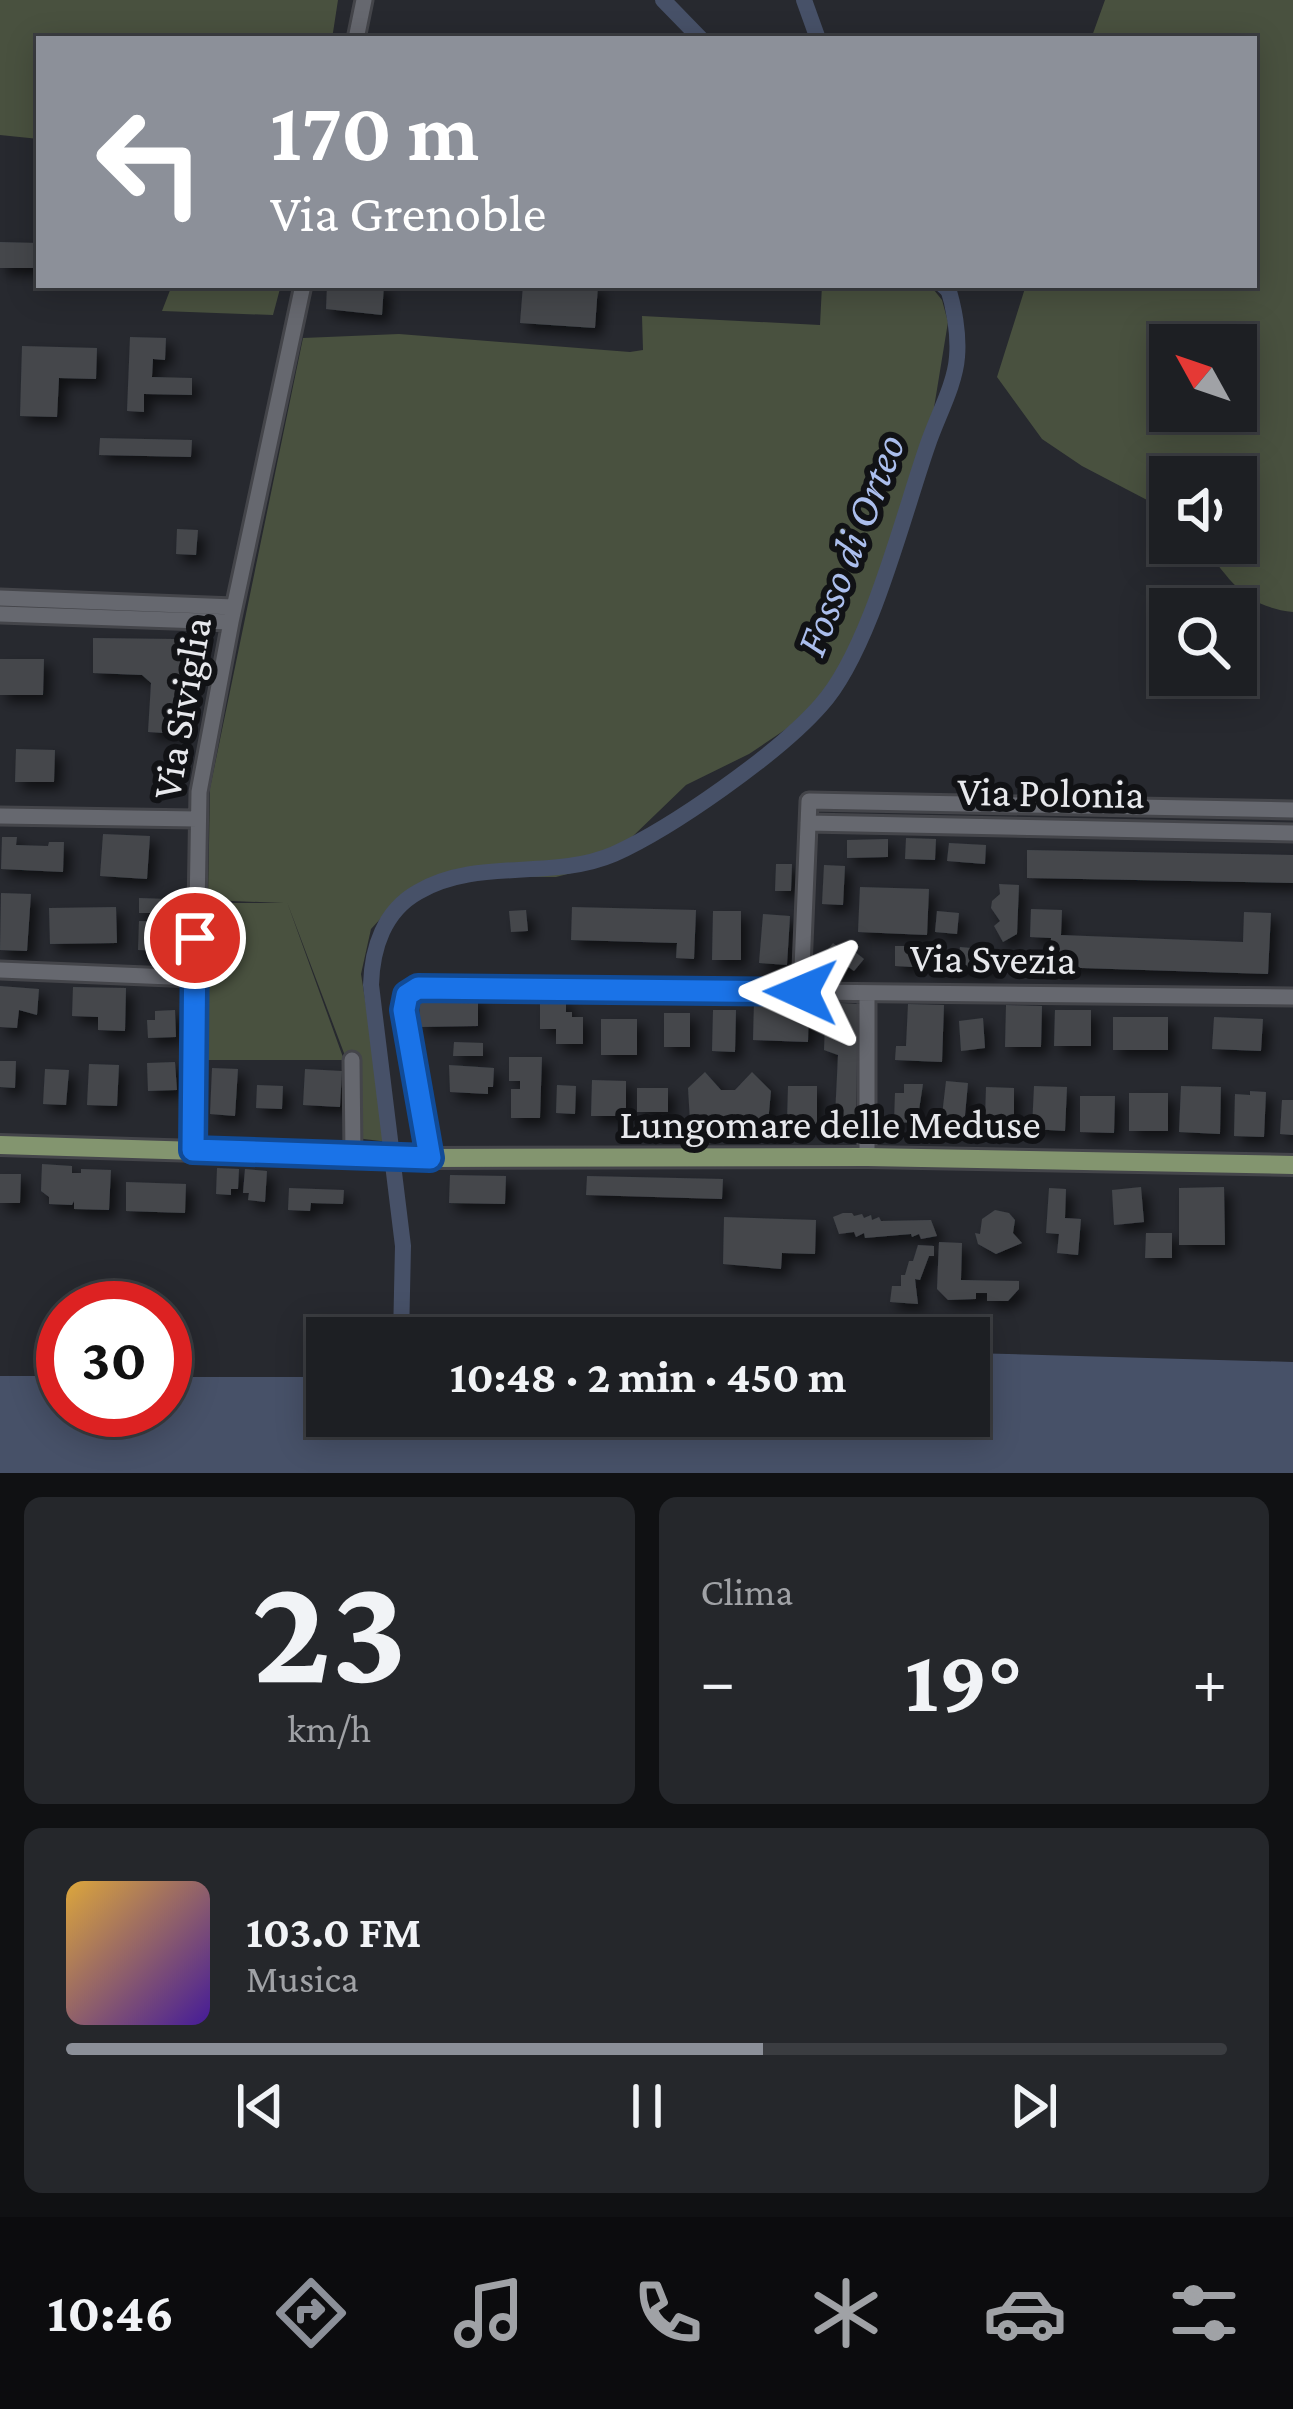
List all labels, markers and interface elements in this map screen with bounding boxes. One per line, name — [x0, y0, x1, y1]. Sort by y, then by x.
icon: left — [72, 84, 228, 240]
text: 170 m — [270, 85, 479, 178]
text: Via Grenoble — [270, 183, 547, 243]
north arrow — [1149, 324, 1257, 432]
map controls — [1149, 324, 1257, 696]
water label: Fosso di Orteo — [785, 427, 915, 663]
button: sound — [1149, 456, 1257, 564]
button: search — [1149, 588, 1257, 696]
street label: Via Siviglia — [142, 613, 220, 803]
street label: Via Polonia — [957, 767, 1145, 817]
pin — [144, 887, 246, 989]
icon: arrive — [162, 905, 228, 971]
position arrow — [738, 929, 864, 1055]
street label: Via Svezia — [909, 933, 1077, 983]
street label: Lungomare delle Meduse — [619, 1100, 1041, 1147]
speed limit sign: 30 — [36, 1281, 192, 1437]
text: 10:48 · 2 min · 450 m — [450, 1352, 846, 1402]
text: 23 — [251, 1542, 407, 1716]
text: Clima — [701, 1570, 793, 1613]
text: 19° — [905, 1630, 1023, 1730]
text: − — [701, 1644, 735, 1717]
text: + — [1192, 1644, 1227, 1717]
text: km/h — [287, 1707, 371, 1750]
text: 103.0 FM — [246, 1907, 421, 1957]
text: Musica — [246, 1957, 359, 2000]
icon: previous — [227, 2073, 293, 2139]
icon: pause — [614, 2073, 680, 2139]
icon: next — [1001, 2073, 1067, 2139]
icon: directions — [269, 2271, 353, 2355]
icon: music — [447, 2271, 531, 2355]
icon: phone — [626, 2271, 710, 2355]
icon: climate — [804, 2271, 888, 2355]
icon: car — [983, 2271, 1067, 2355]
icon: filters — [1162, 2271, 1246, 2355]
text: 10:46 — [47, 2283, 174, 2343]

